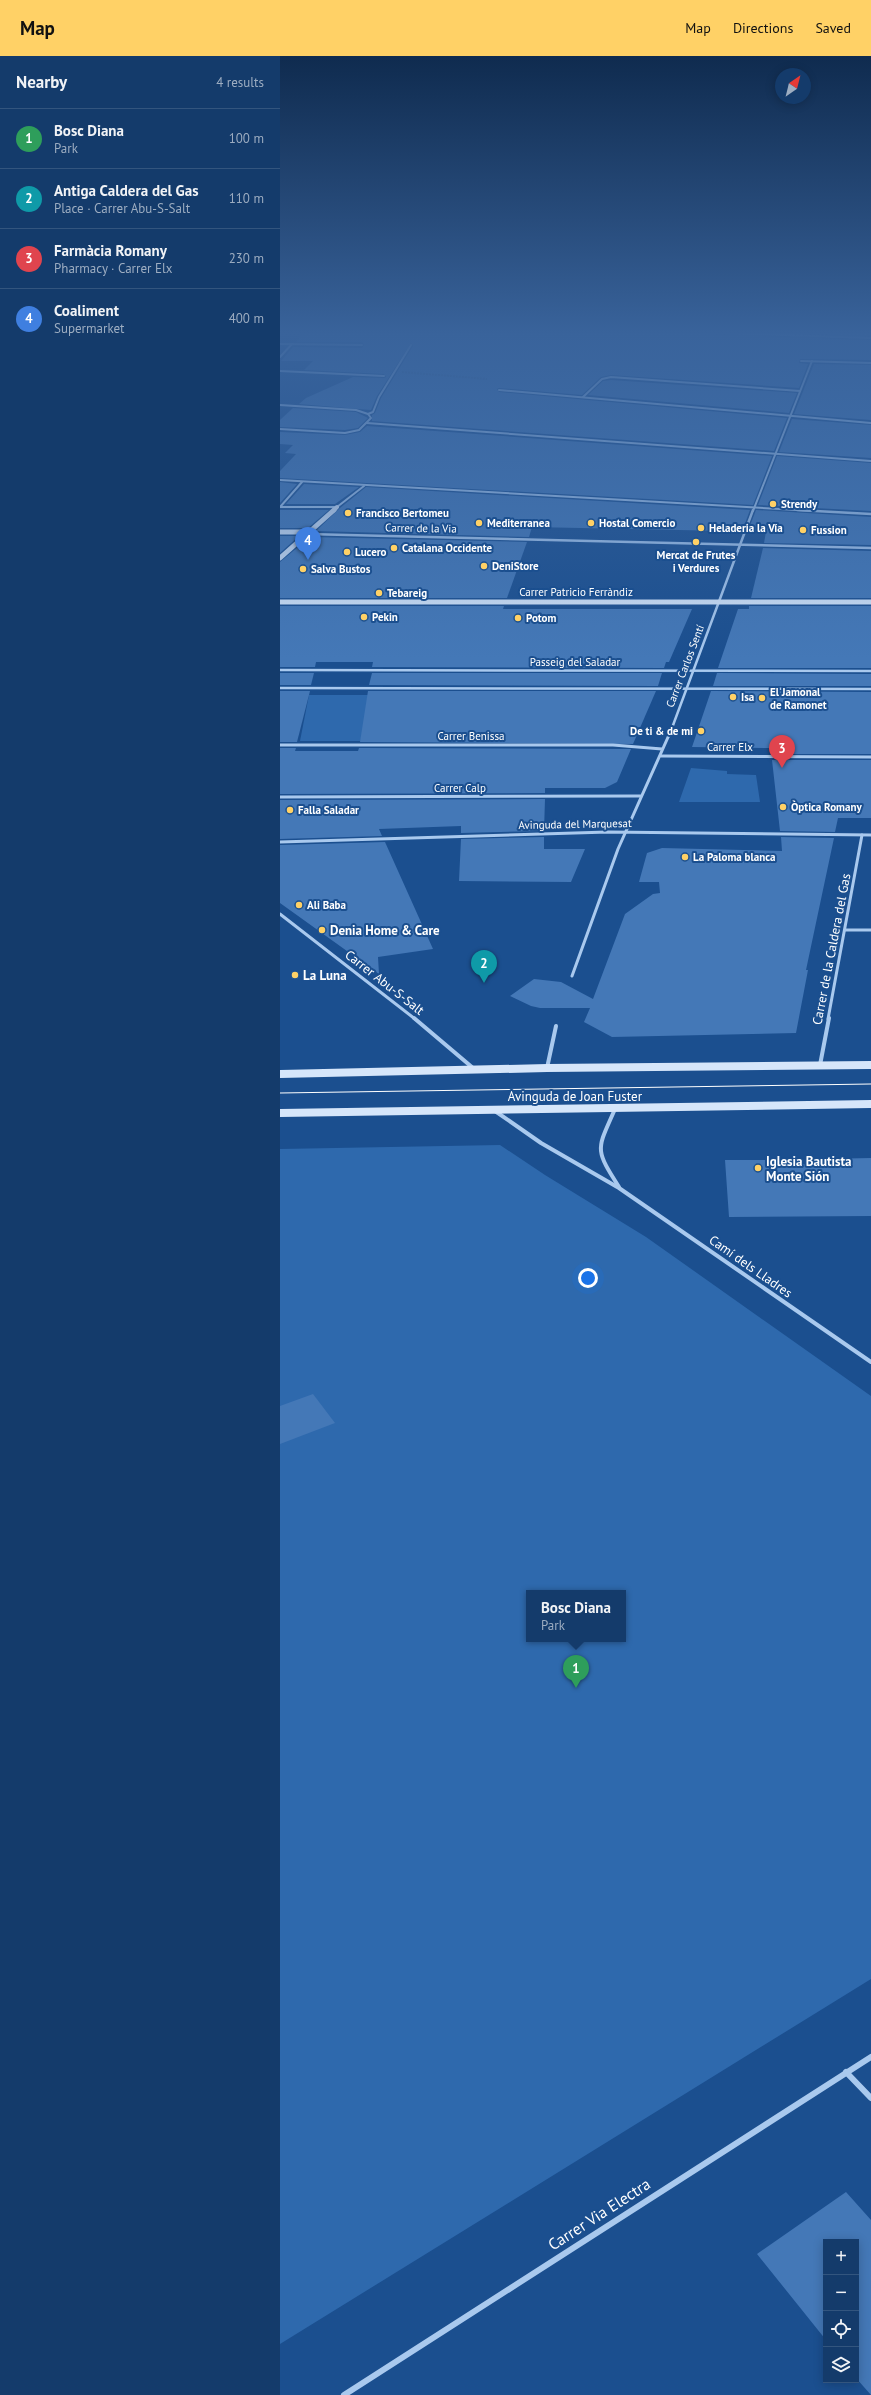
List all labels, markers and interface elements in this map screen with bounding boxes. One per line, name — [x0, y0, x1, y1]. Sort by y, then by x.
text: Map — [20, 16, 55, 40]
text: Map — [685, 19, 711, 37]
text: Directions — [733, 19, 793, 37]
text: Saved — [815, 19, 851, 37]
north arrow — [775, 68, 811, 104]
text: Nearby — [16, 71, 67, 93]
text: 4 results — [216, 74, 264, 91]
text: Bosc Diana — [54, 121, 124, 140]
text: 1 — [25, 130, 33, 147]
text: 100 m — [229, 130, 264, 147]
text: Park — [54, 140, 78, 157]
text: Antiga Caldera del Gas — [54, 181, 199, 200]
text: 2 — [25, 190, 33, 207]
text: 110 m — [229, 190, 264, 207]
text: Place · Carrer Abu-S-Salt — [54, 200, 190, 217]
text: Farmàcia Romany — [54, 241, 167, 260]
text: 3 — [25, 250, 33, 267]
text: 230 m — [229, 250, 264, 267]
text: Pharmacy · Carrer Elx — [54, 260, 172, 277]
text: Coaliment — [54, 301, 119, 320]
text: 4 — [25, 310, 33, 327]
text: 400 m — [229, 310, 264, 327]
text: Supermarket — [54, 320, 124, 337]
place label: Strendy — [781, 497, 818, 511]
marker: Strendy — [768, 499, 778, 509]
place label: Francisco Bertomeu — [356, 506, 449, 520]
marker: Francisco Bertomeu — [343, 508, 353, 518]
place label: Mediterranea — [487, 516, 550, 530]
place label: Hostal Comercio — [599, 516, 676, 530]
marker: Mediterranea — [474, 518, 484, 528]
marker: Hostal Comercio — [586, 518, 596, 528]
street label: Carrer de la Via — [385, 520, 457, 536]
place label: Heladeria la Vía — [709, 521, 783, 535]
marker: Heladeria la Vía — [696, 523, 706, 533]
place label: Fussion — [811, 523, 847, 537]
marker: Fussion — [798, 525, 808, 535]
pin: 4 — [295, 527, 321, 560]
marker: Mercat de Frutes i Verdures — [691, 537, 701, 547]
place label: Catalana Occidente — [402, 541, 493, 555]
marker: Catalana Occidente — [389, 543, 399, 553]
place label: Lucero — [355, 545, 387, 559]
marker: Lucero — [342, 547, 352, 557]
place label: Mercat de Frutes i Verdures — [657, 548, 736, 575]
place label: DeniStore — [492, 559, 539, 573]
marker: DeniStore — [479, 561, 489, 571]
place label: Salva Bustos — [311, 562, 371, 576]
marker: Salva Bustos — [298, 564, 308, 574]
street label: Carrer Patricio Ferràndiz — [519, 585, 633, 599]
place label: Tebareig — [387, 586, 427, 600]
marker: Tebareig — [374, 588, 384, 598]
place label: Pekin — [372, 610, 398, 624]
place label: Potom — [526, 611, 556, 625]
marker: Pekin — [359, 612, 369, 622]
marker: Potom — [513, 613, 523, 623]
street label: Carrer Carlos Sentí — [663, 623, 707, 709]
street label: Passeig del Saladar — [530, 655, 621, 669]
place label: El Jamonal de Ramonet — [770, 685, 827, 712]
place label: Isa — [741, 690, 754, 704]
marker: Isa — [728, 692, 738, 702]
marker: El Jamonal de Ramonet — [757, 693, 767, 703]
place label: De ti & de mi — [630, 724, 693, 738]
marker: De ti & de mi — [696, 726, 706, 736]
street label: Carrer Benissa — [438, 729, 505, 743]
pin: 3 — [769, 735, 795, 768]
street label: Carrer Elx — [707, 740, 753, 754]
street label: Carrer Calp — [434, 781, 486, 795]
place label: Òptica Romany — [791, 800, 862, 814]
marker: Òptica Romany — [778, 802, 788, 812]
place label: Falla Saladar — [298, 803, 359, 817]
marker: Falla Saladar — [285, 805, 295, 815]
street label: Avinguda del Marquesat — [518, 816, 632, 832]
place label: La Paloma blanca — [693, 850, 775, 864]
marker: La Paloma blanca — [680, 852, 690, 862]
street label: Carrer de la Caldera del Gas — [808, 872, 855, 1026]
place label: Ali Baba — [307, 898, 346, 912]
marker: Ali Baba — [294, 900, 304, 910]
place label: Denia Home & Care — [330, 922, 440, 939]
marker: Denia Home & Care — [317, 925, 327, 935]
street label: Carrer Abu-S-Salt — [342, 946, 428, 1019]
pin: 2 — [471, 950, 497, 983]
place label: La Luna — [303, 967, 347, 984]
marker: La Luna — [290, 970, 300, 980]
street label: Avinguda de Joan Fuster — [508, 1088, 643, 1105]
place label: Iglesia Bautista Monte Sión — [766, 1153, 851, 1185]
marker: Iglesia Bautista Monte Sión — [753, 1163, 763, 1173]
street label: Camí dels Lladres — [706, 1231, 796, 1301]
your location — [578, 1268, 598, 1288]
popup — [526, 1590, 626, 1642]
text: Bosc Diana — [541, 1598, 611, 1617]
text: Park — [541, 1617, 565, 1634]
pin: 1 — [563, 1655, 589, 1688]
street label: Carrer Via Electra — [544, 2174, 654, 2254]
map controls — [823, 2239, 859, 2383]
button: + — [823, 2239, 859, 2275]
button: − — [823, 2275, 859, 2311]
button: locate — [823, 2311, 859, 2347]
button: layers — [823, 2347, 859, 2383]

